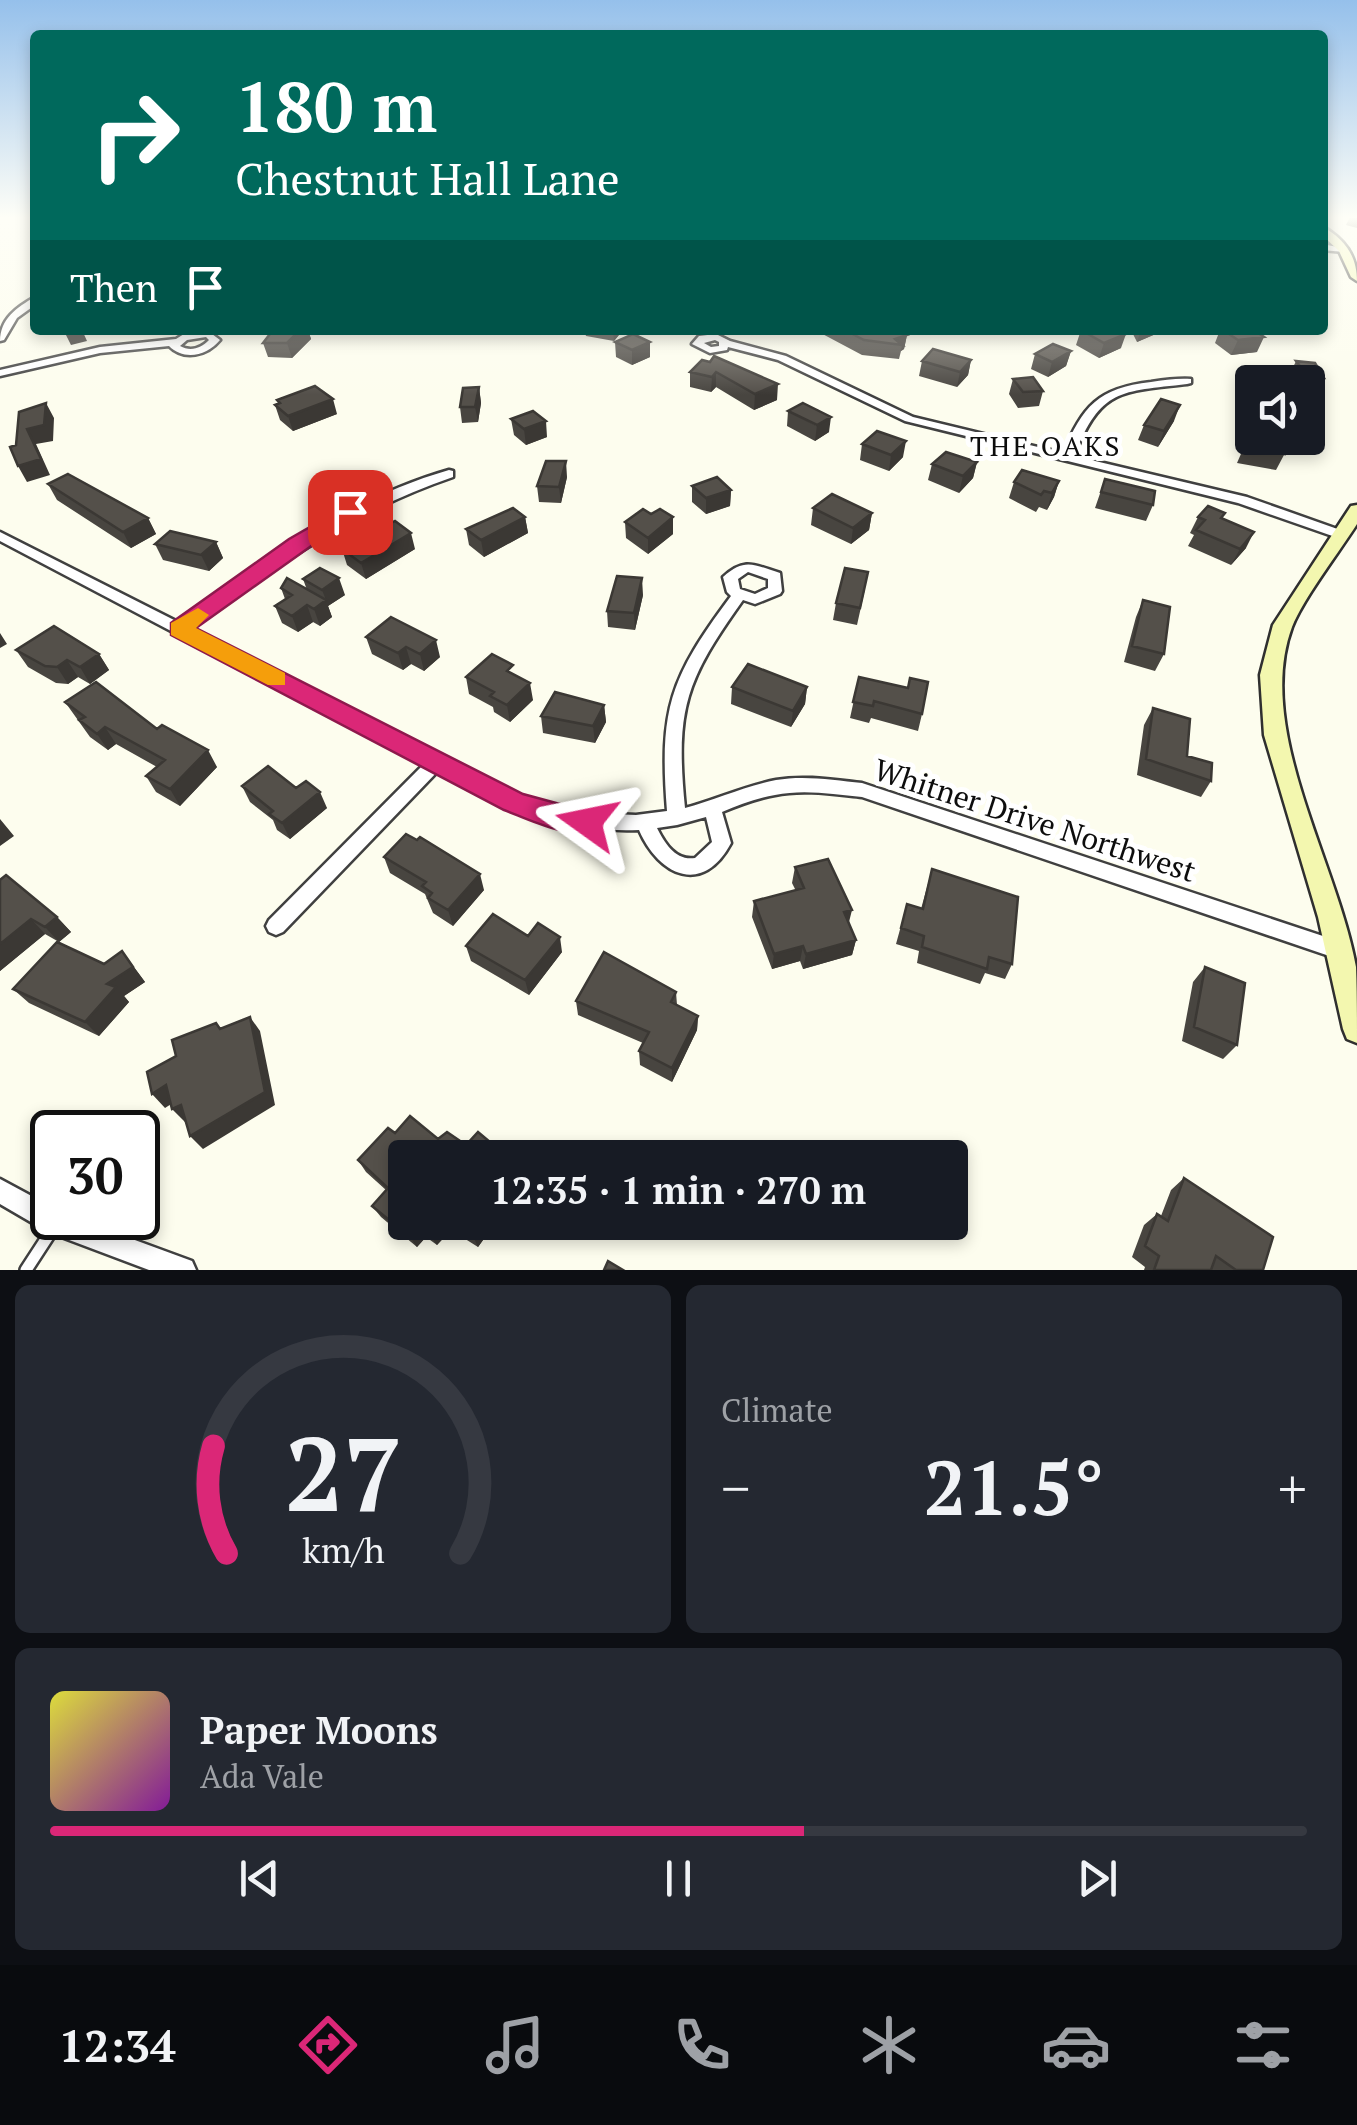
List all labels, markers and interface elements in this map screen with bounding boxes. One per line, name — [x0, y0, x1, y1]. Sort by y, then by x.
text: 180 m — [235, 59, 437, 152]
icon: right — [70, 70, 200, 200]
text: Chestnut Hall Lane — [235, 148, 620, 208]
icon: arrive — [178, 260, 233, 315]
text: Then — [70, 263, 158, 313]
map controls — [1235, 365, 1325, 455]
button: sound — [1235, 365, 1325, 455]
district label: THE OAKS — [970, 427, 1122, 464]
pin — [308, 470, 393, 555]
icon: arrive — [323, 485, 378, 540]
street label: Whitner Drive Northwest — [869, 749, 1201, 891]
position arrow — [535, 770, 639, 874]
speed limit sign: 30 — [30, 1110, 160, 1240]
text: 12:35 · 1 min · 270 m — [490, 1165, 866, 1215]
text: Climate — [721, 1389, 833, 1431]
text: 27 — [284, 1403, 402, 1541]
text: 21.5° — [924, 1437, 1104, 1536]
text: − — [721, 1451, 750, 1524]
text: + — [1278, 1451, 1307, 1524]
text: km/h — [302, 1526, 384, 1573]
text: Paper Moons — [200, 1705, 438, 1755]
text: Ada Vale — [200, 1755, 324, 1797]
icon: previous — [232, 1851, 287, 1906]
icon: pause — [651, 1851, 706, 1906]
icon: next — [1070, 1851, 1125, 1906]
icon: directions — [293, 2010, 363, 2080]
icon: music — [480, 2010, 550, 2080]
icon: phone — [667, 2010, 737, 2080]
icon: climate — [854, 2010, 924, 2080]
icon: car — [1041, 2010, 1111, 2080]
icon: filters — [1228, 2010, 1298, 2080]
text: 12:34 — [59, 2015, 176, 2075]

